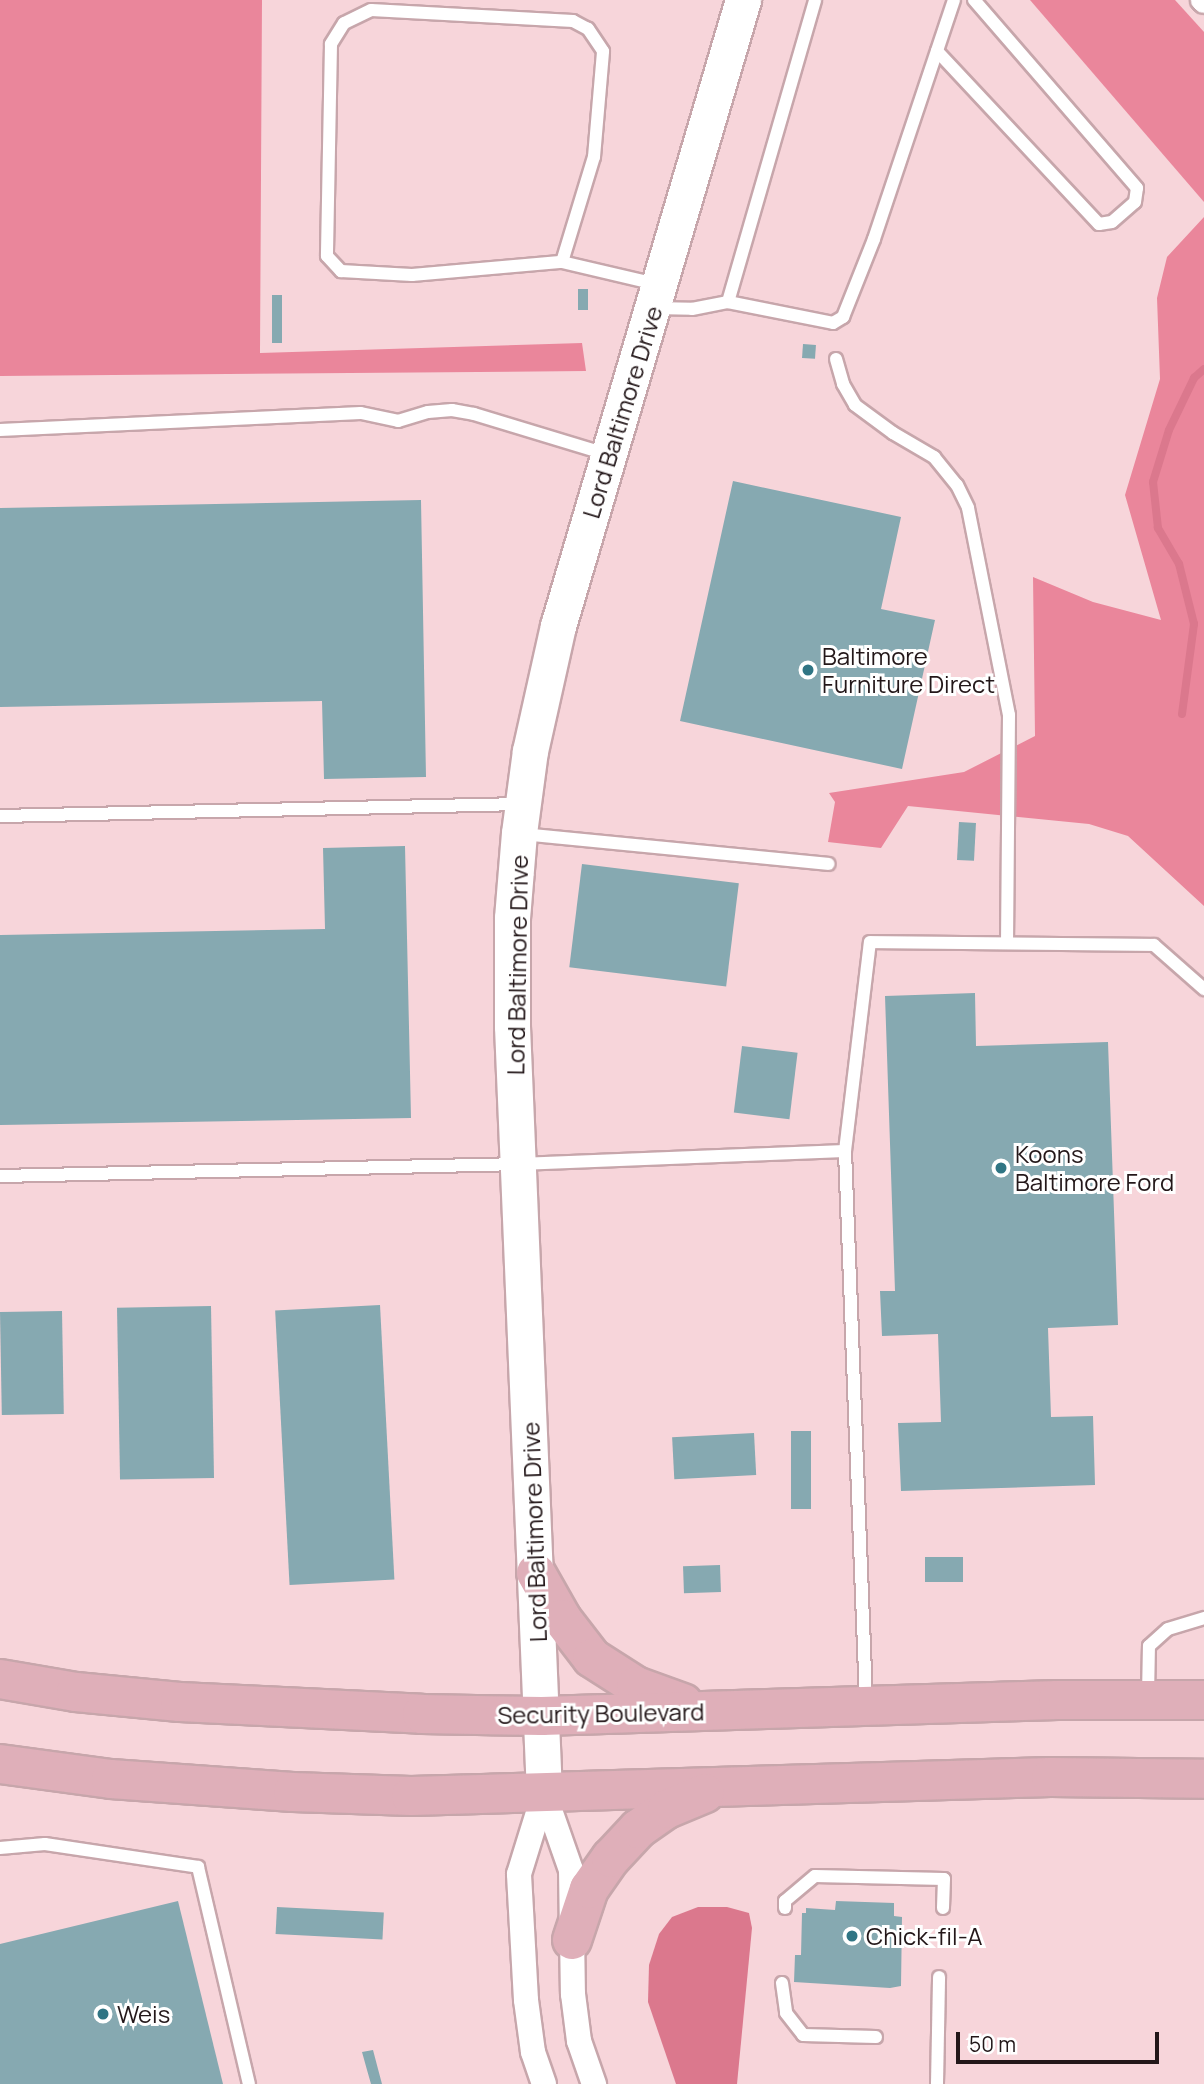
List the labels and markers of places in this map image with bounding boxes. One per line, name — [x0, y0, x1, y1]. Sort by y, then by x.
place label: Baltimore Furniture Direct — [822, 642, 995, 698]
marker: Baltimore Furniture Direct — [800, 662, 816, 678]
place label: Koons Baltimore Ford — [1015, 1140, 1174, 1196]
marker: Koons Baltimore Ford — [993, 1160, 1009, 1176]
place label: Chick-fil-A — [866, 1922, 982, 1950]
marker: Chick-fil-A — [844, 1928, 860, 1944]
place label: Weis — [117, 2000, 170, 2028]
marker: Weis — [95, 2006, 111, 2022]

